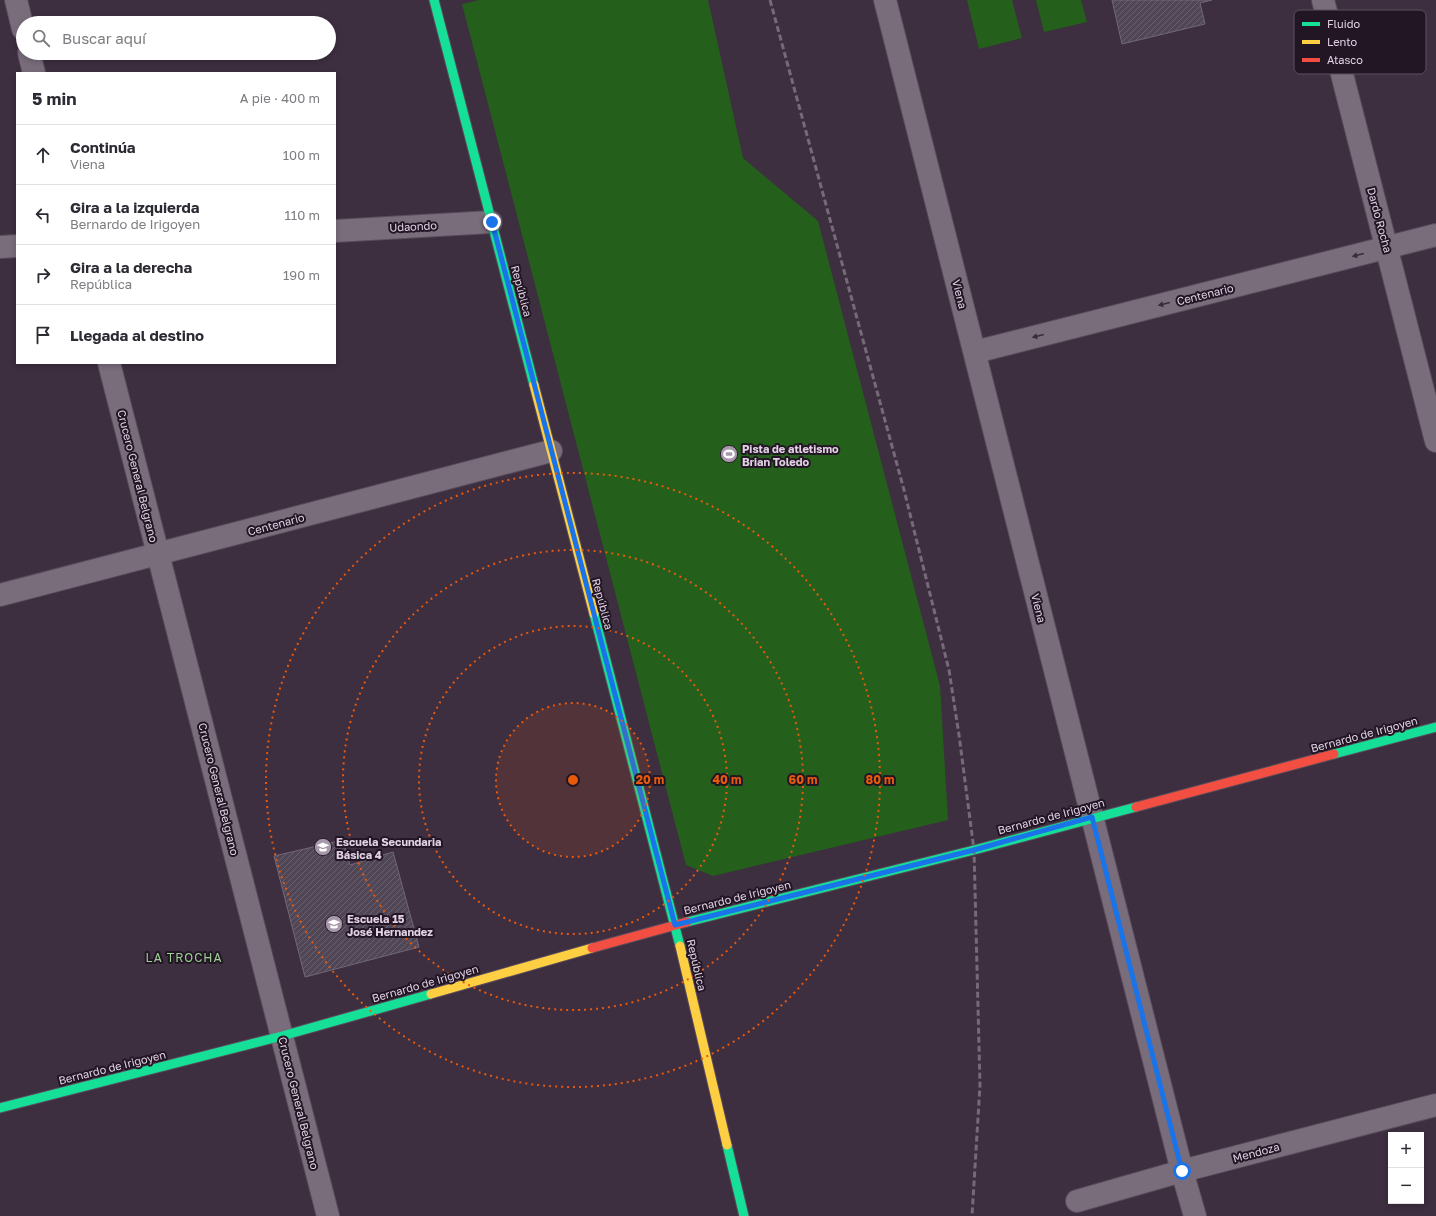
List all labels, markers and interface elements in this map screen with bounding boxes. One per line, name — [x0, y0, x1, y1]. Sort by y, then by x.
legend — [1294, 10, 1426, 74]
search box — [16, 16, 336, 60]
text: Fluido — [1327, 17, 1360, 30]
icon: search — [30, 27, 52, 49]
text: Buscar aquí — [62, 29, 146, 47]
text: Lento — [1327, 35, 1358, 48]
text: Atasco — [1327, 53, 1363, 66]
text: 5 min — [32, 88, 76, 109]
text: A pie · 400 m — [240, 90, 320, 106]
text: Continúa — [70, 138, 136, 156]
icon: ahead — [32, 144, 54, 166]
text: 100 m — [283, 147, 320, 163]
text: Viena — [70, 156, 105, 172]
street label: Dardo Rocha — [1365, 186, 1395, 254]
text: Gira a la izquierda — [70, 198, 200, 216]
icon: left — [32, 204, 54, 226]
text: 110 m — [285, 207, 320, 223]
route end — [483, 213, 501, 231]
text: Bernardo de Irigoyen — [70, 216, 200, 232]
street label: Udaondo — [389, 218, 438, 234]
one-way arrow — [1351, 252, 1363, 258]
text: Gira a la derecha — [70, 258, 192, 276]
icon: right — [32, 264, 54, 286]
street label: República — [509, 264, 535, 318]
text: 190 m — [283, 267, 320, 283]
text: República — [70, 276, 132, 292]
street label: Viena — [950, 278, 970, 310]
street label: Centenario — [1175, 281, 1235, 307]
one-way arrow — [1157, 302, 1170, 308]
icon: arrive — [32, 324, 54, 346]
text: Llegada al destino — [70, 326, 204, 344]
one-way arrow — [1031, 334, 1044, 340]
street label: Crucero General Belgrano — [115, 408, 161, 544]
place label: Pista de atletismo Brian Toledo — [742, 442, 839, 468]
sports icon: Pista de atletismo Brian Toledo — [719, 444, 739, 464]
street label: Centenario — [246, 510, 306, 538]
street label: República — [590, 577, 616, 631]
street label: Viena — [1029, 592, 1049, 624]
street label: Bernardo de Irigoyen — [1309, 713, 1419, 755]
street label: Crucero General Belgrano — [196, 721, 242, 857]
text: 20 m — [636, 772, 664, 787]
text: 40 m — [713, 772, 741, 787]
text: 60 m — [789, 772, 817, 787]
text: 80 m — [866, 772, 894, 787]
centre of rings — [566, 773, 580, 787]
street label: Bernardo de Irigoyen — [996, 795, 1106, 837]
place label: Escuela Secundaria Básica 4 — [336, 835, 441, 861]
school or university icon: Escuela Secundaria Básica 4 — [313, 837, 333, 857]
street label: Bernardo de Irigoyen — [682, 877, 792, 917]
place label: Escuela 15 José Hernandez — [347, 912, 433, 938]
school or university icon: Escuela 15 José Hernandez — [324, 914, 344, 934]
street label: República — [685, 938, 709, 992]
district label: LA TROCHA — [145, 950, 223, 965]
street label: Bernardo de Irigoyen — [370, 962, 480, 1004]
street label: Crucero General Belgrano — [276, 1035, 322, 1171]
street label: Bernardo de Irigoyen — [57, 1047, 167, 1087]
map controls — [1388, 1132, 1424, 1204]
button: + — [1388, 1132, 1424, 1168]
street label: Mendoza — [1231, 1140, 1281, 1164]
route start — [1173, 1162, 1191, 1180]
button: − — [1388, 1168, 1424, 1204]

